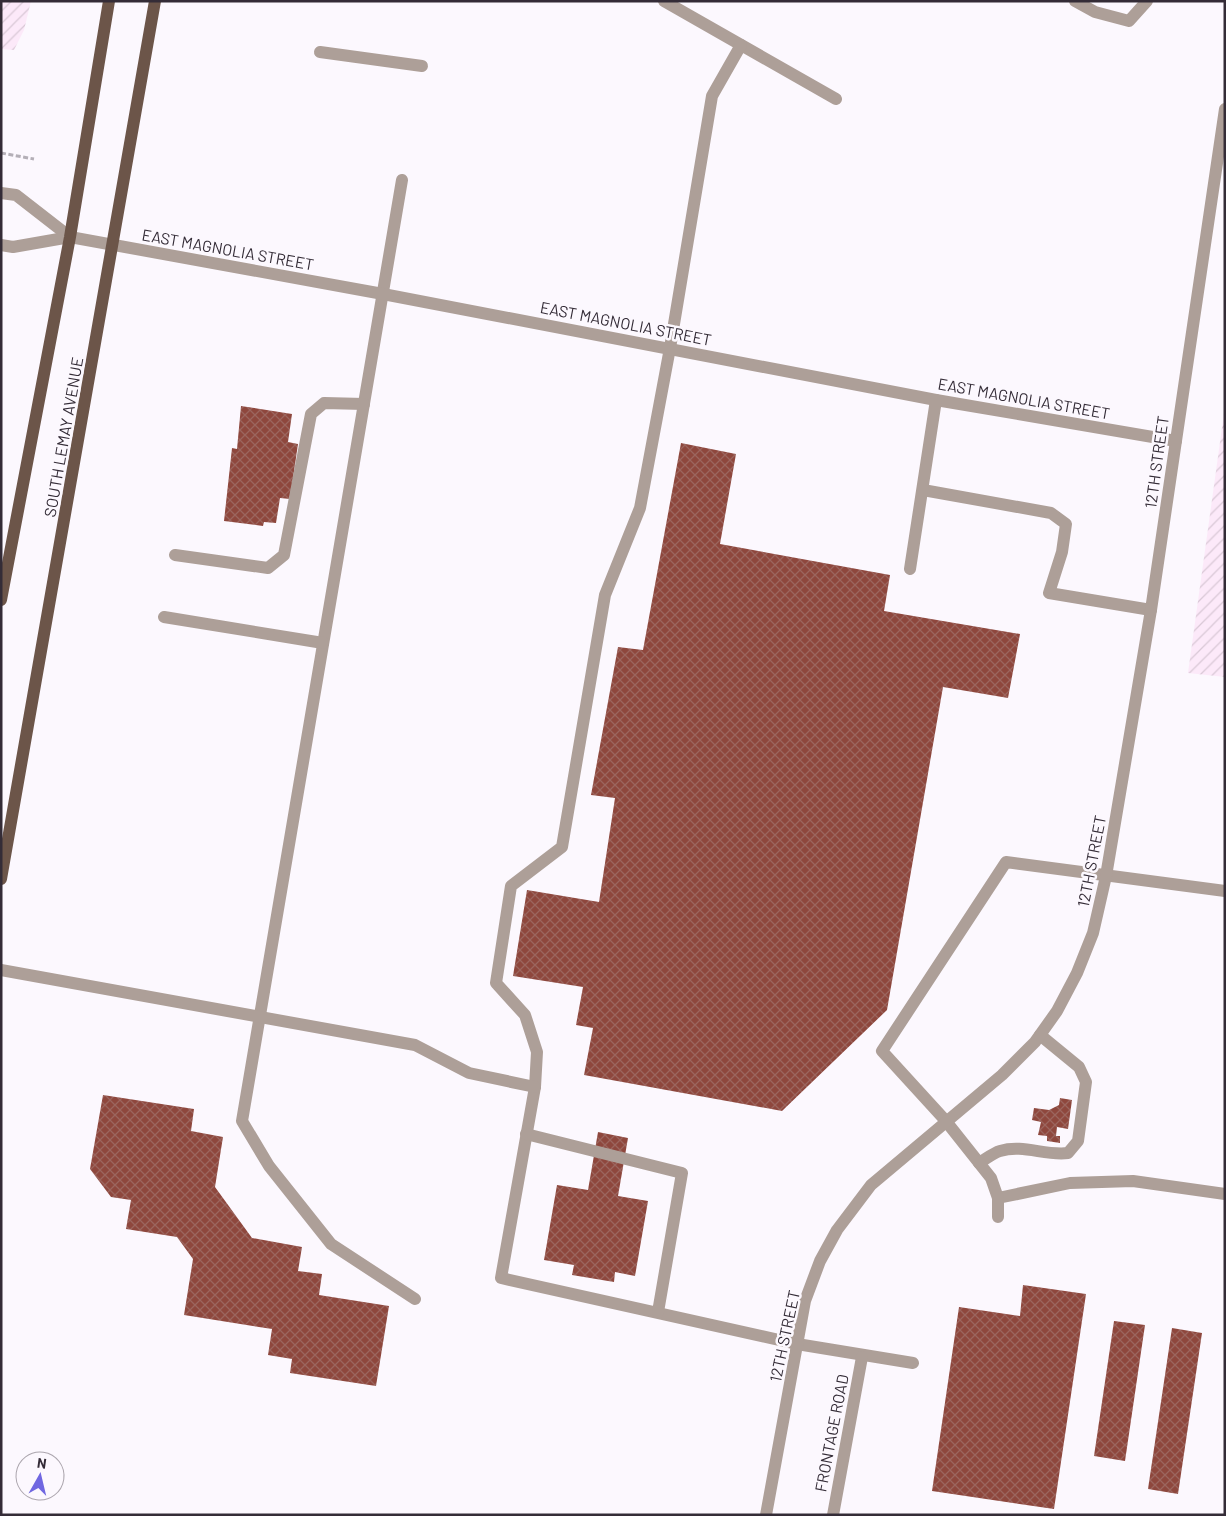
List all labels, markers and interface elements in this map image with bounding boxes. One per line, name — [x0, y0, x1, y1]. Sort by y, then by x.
street label: EAST MAGNOLIA STREET — [141, 225, 315, 273]
street label: EAST MAGNOLIA STREET — [539, 297, 713, 349]
street label: SOUTH LEMAY AVENUE — [40, 355, 86, 519]
street label: EAST MAGNOLIA STREET — [937, 374, 1111, 422]
street label: 12TH STREET — [1140, 414, 1172, 510]
street label: 12TH STREET — [1073, 813, 1109, 909]
street label: 12TH STREET — [765, 1288, 803, 1384]
street label: FRONTAGE ROAD — [810, 1373, 852, 1493]
north arrow — [15, 1451, 65, 1501]
text: N — [36, 1454, 48, 1472]

